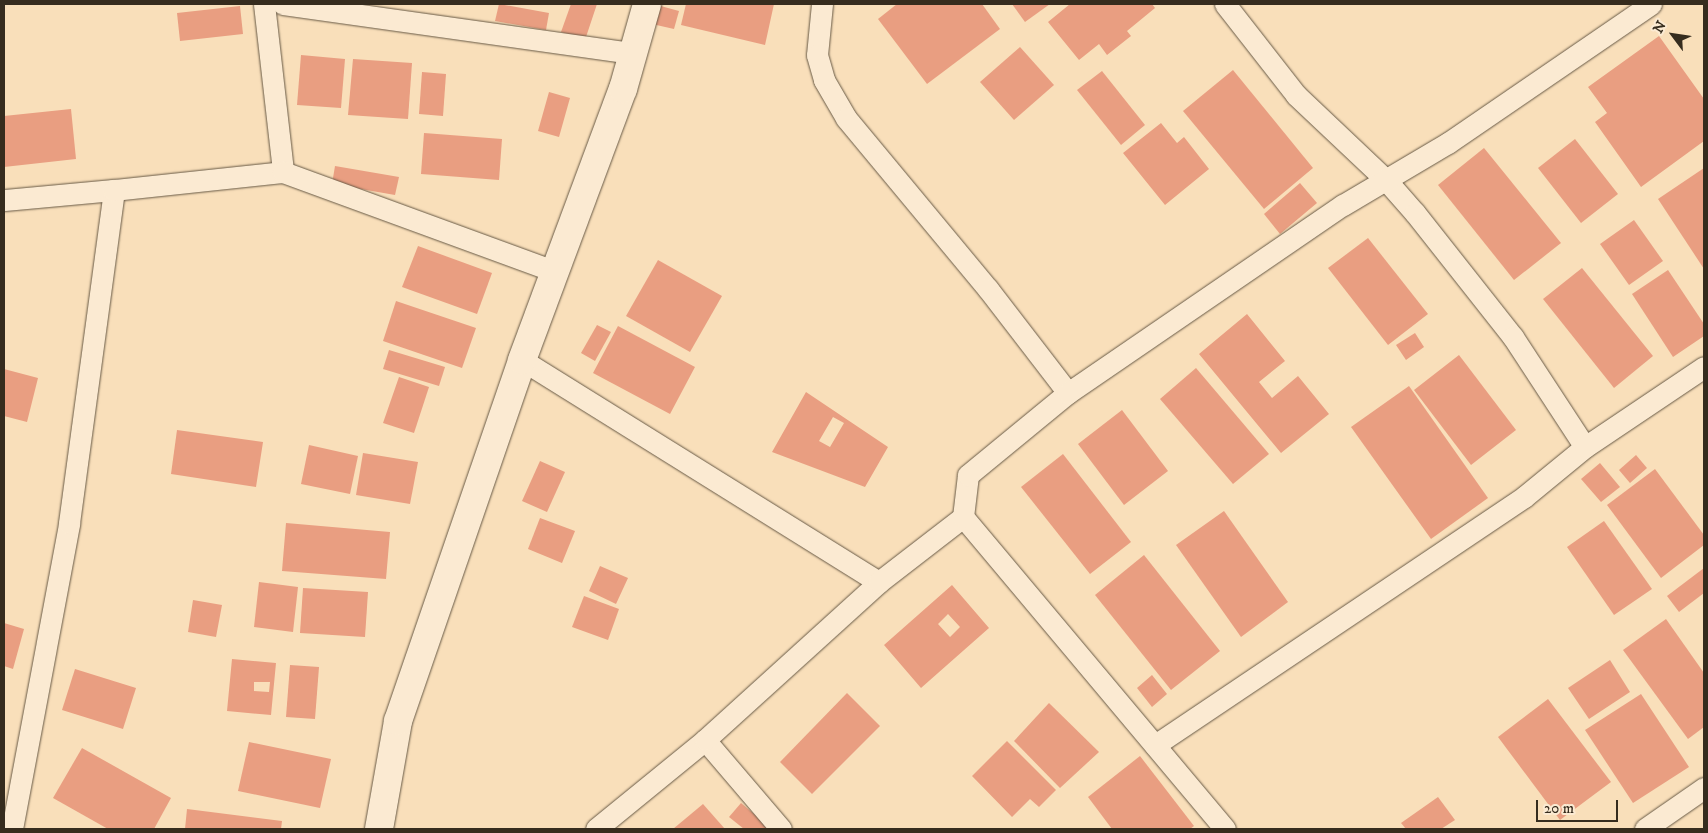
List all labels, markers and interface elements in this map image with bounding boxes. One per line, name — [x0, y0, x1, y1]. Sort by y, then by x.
north arrow — [1648, 10, 1698, 60]
text: N — [1649, 18, 1671, 37]
scale bar — [1538, 790, 1620, 822]
text: 20 m — [1544, 799, 1574, 818]

